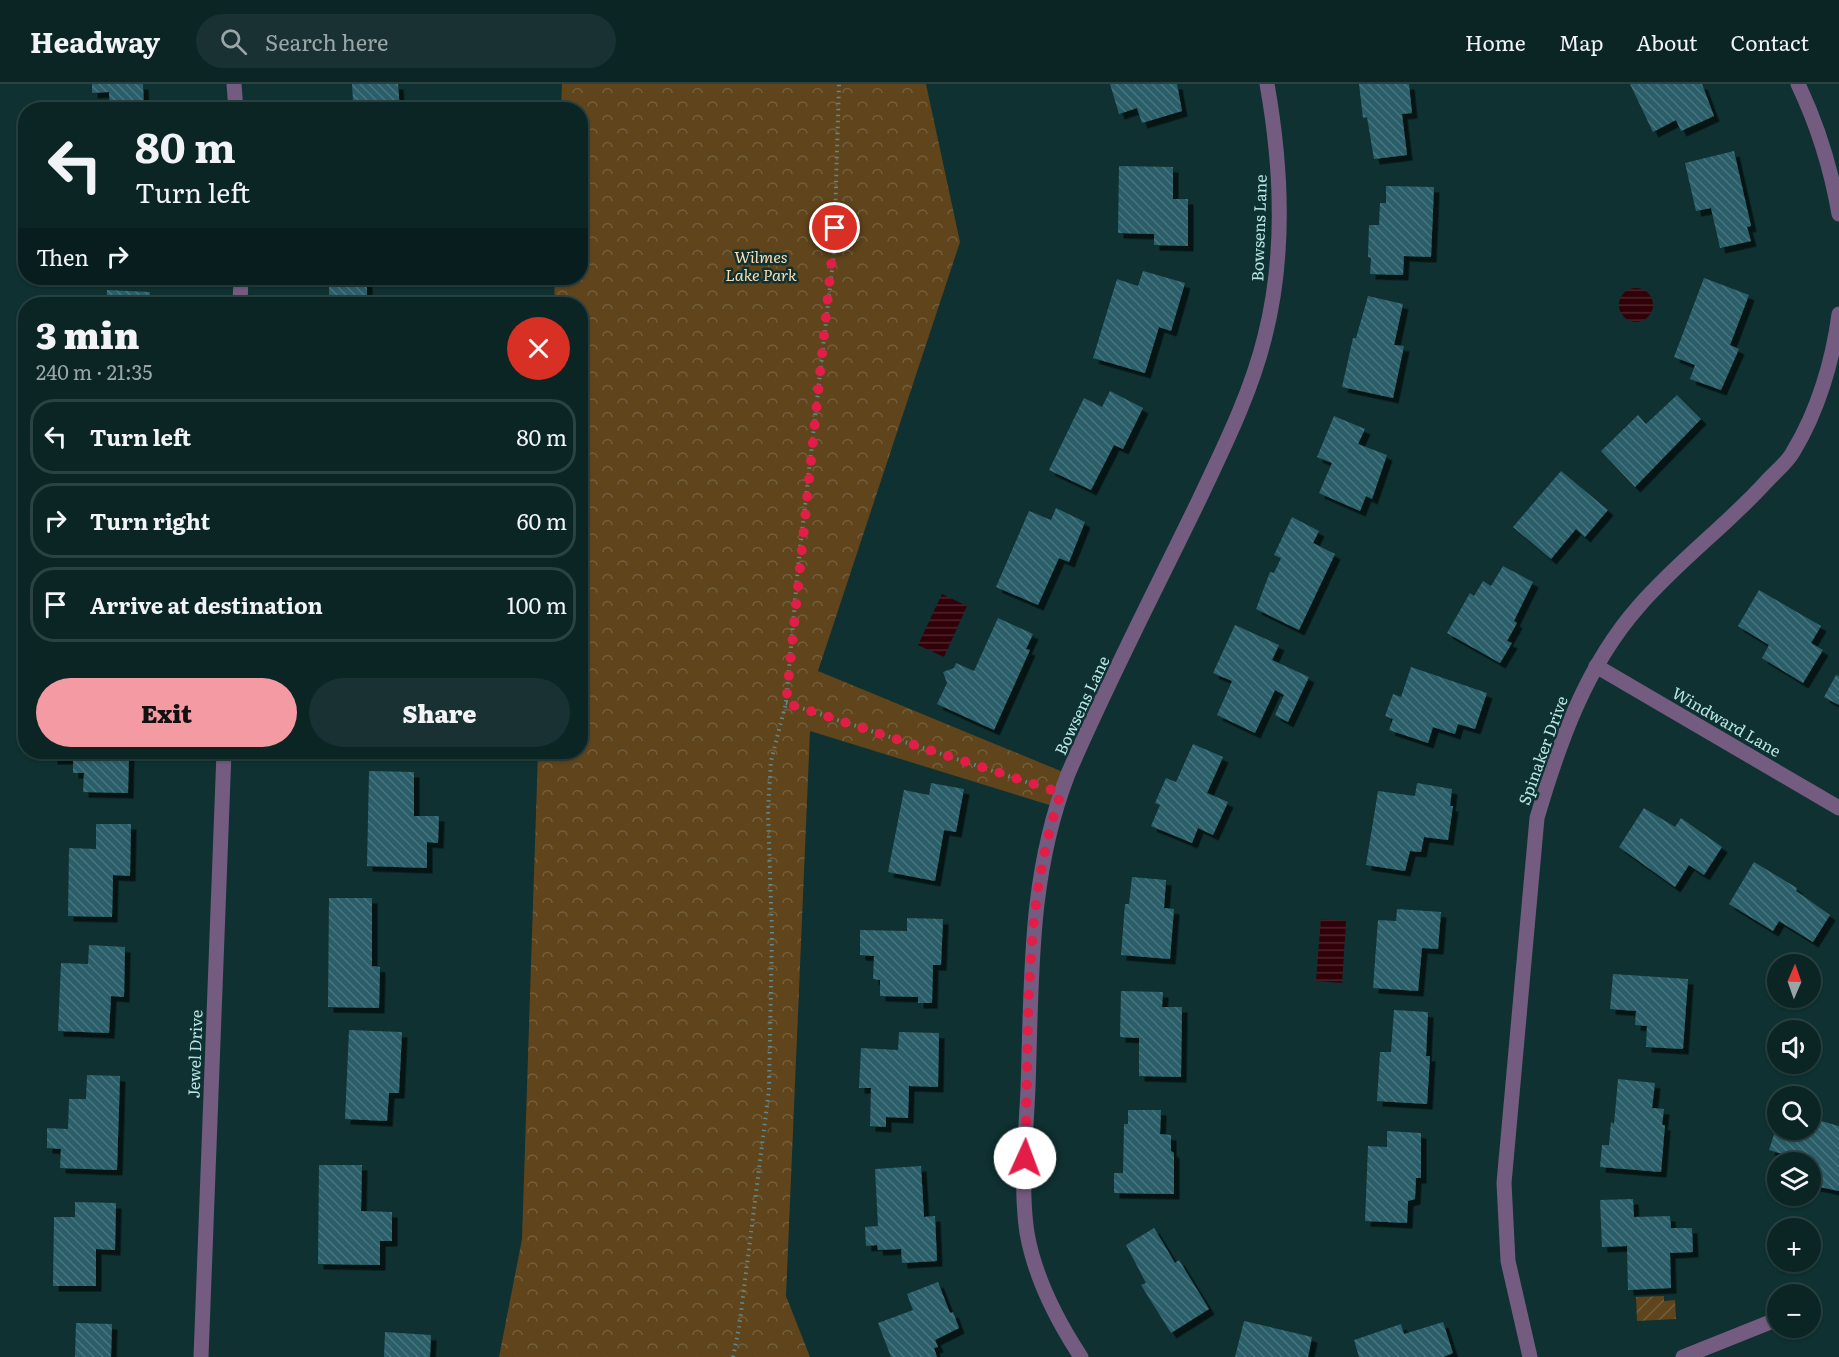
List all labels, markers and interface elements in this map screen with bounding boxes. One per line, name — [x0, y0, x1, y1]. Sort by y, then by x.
search box — [196, 14, 616, 68]
text: Headway — [30, 20, 160, 62]
icon: search — [217, 25, 250, 58]
text: Search here — [265, 25, 388, 58]
text: Home — [1465, 26, 1526, 57]
text: Map — [1559, 26, 1603, 57]
text: About — [1636, 26, 1698, 57]
text: Contact — [1731, 26, 1809, 57]
text: 80 m — [135, 114, 236, 176]
icon: left — [36, 126, 114, 204]
text: Turn left — [135, 171, 250, 211]
street label: Bowsens Lane — [1244, 174, 1272, 282]
pin — [809, 202, 860, 253]
icon: arrive — [818, 211, 851, 244]
text: Then — [36, 240, 89, 273]
icon: right — [101, 240, 134, 273]
park label: Wilmes Lake Park — [725, 244, 797, 286]
text: 3 min — [36, 307, 140, 360]
button: close — [507, 317, 570, 380]
text: 240 m · 21:35 — [36, 356, 152, 386]
icon: left — [39, 420, 72, 453]
text: Turn left — [90, 420, 191, 453]
text: 80 m — [516, 420, 567, 453]
icon: right — [39, 504, 72, 537]
text: Turn right — [90, 504, 210, 537]
text: 60 m — [517, 504, 567, 537]
icon: arrive — [39, 588, 72, 621]
text: Arrive at destination — [90, 588, 323, 621]
text: 100 m — [507, 588, 567, 621]
street label: Bowsens Lane — [1047, 651, 1115, 759]
button: Exit — [36, 678, 297, 747]
button: Share — [309, 678, 570, 747]
street label: Windward Lane — [1668, 680, 1786, 762]
street label: Spinaker Drive — [1511, 692, 1573, 808]
north arrow — [1767, 954, 1821, 1008]
map controls — [1767, 954, 1821, 1338]
street label: Jewel Drive — [180, 1009, 208, 1099]
button: sound — [1767, 1020, 1821, 1074]
button: search — [1767, 1086, 1821, 1140]
position arrow — [993, 1126, 1057, 1190]
button: layers — [1767, 1152, 1821, 1206]
button: + — [1767, 1218, 1821, 1272]
button: − — [1767, 1284, 1821, 1338]

